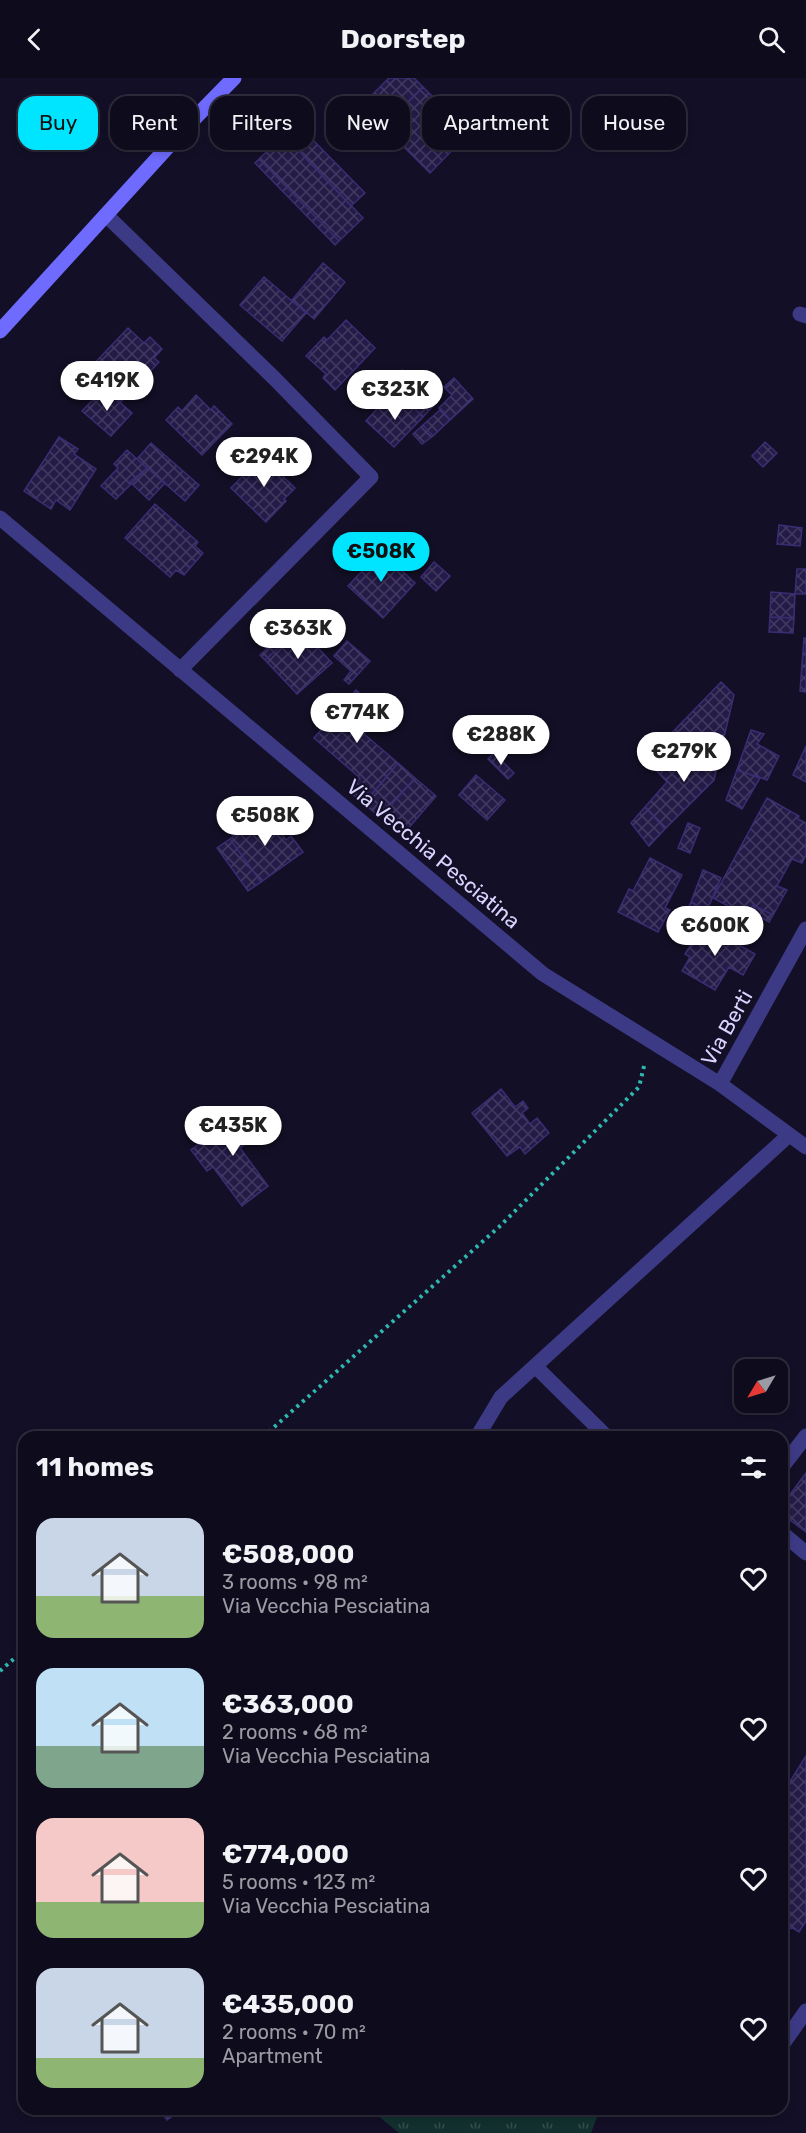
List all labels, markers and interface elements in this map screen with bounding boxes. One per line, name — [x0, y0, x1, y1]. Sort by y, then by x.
icon: back — [18, 23, 51, 56]
text: Doorstep — [340, 23, 466, 55]
icon: search — [755, 23, 788, 56]
chip: Buy — [18, 96, 98, 150]
chip: Rent — [110, 96, 198, 150]
chip: Filters — [210, 96, 314, 150]
chip: New — [326, 96, 410, 150]
chip: Apartment — [422, 96, 570, 150]
chip: House — [582, 96, 686, 150]
pin: €419K — [65, 361, 149, 412]
text: €419K — [75, 368, 139, 392]
pin: €323K — [353, 370, 437, 421]
text: €323K — [361, 377, 429, 401]
pin: €294K — [222, 437, 306, 488]
text: €294K — [230, 444, 298, 468]
pin: €508K — [339, 532, 423, 583]
text: €508K — [346, 539, 416, 563]
pin: €363K — [256, 609, 340, 660]
text: €363K — [264, 616, 332, 640]
pin: €774K — [315, 693, 399, 744]
text: €774K — [325, 700, 389, 724]
pin: €288K — [459, 715, 543, 766]
text: €288K — [466, 722, 536, 746]
pin: €279K — [642, 732, 726, 783]
text: €279K — [651, 739, 717, 763]
street label: Via Vecchia Pesciatina — [342, 774, 525, 933]
pin: €508K — [223, 796, 307, 847]
text: €508K — [230, 803, 300, 827]
pin: €600K — [673, 906, 757, 957]
text: €600K — [680, 913, 750, 937]
street label: Via Berti — [696, 986, 758, 1070]
pin: €435K — [191, 1106, 275, 1157]
text: €435K — [199, 1113, 267, 1137]
north arrow — [734, 1359, 788, 1413]
map controls — [734, 1359, 788, 1413]
icon: filters — [737, 1451, 770, 1484]
text: 11 homes — [36, 1452, 154, 1483]
text: €508,000 — [222, 1539, 354, 1570]
icon: home — [84, 1542, 156, 1614]
icon: heart — [737, 1562, 770, 1595]
text: 3 rooms · 98 m² — [222, 1570, 368, 1594]
text: Via Vecchia Pesciatina — [222, 1594, 430, 1618]
text: €363,000 — [222, 1689, 354, 1720]
icon: home — [84, 1692, 156, 1764]
icon: heart — [737, 1712, 770, 1745]
text: 2 rooms · 68 m² — [222, 1720, 368, 1744]
text: Via Vecchia Pesciatina — [222, 1744, 430, 1768]
text: €774,000 — [222, 1839, 349, 1870]
icon: home — [84, 1842, 156, 1914]
icon: heart — [737, 1862, 770, 1895]
text: 5 rooms · 123 m² — [222, 1870, 375, 1894]
text: Via Vecchia Pesciatina — [222, 1894, 430, 1918]
text: €435,000 — [222, 1989, 354, 2020]
icon: home — [84, 1992, 156, 2064]
icon: heart — [737, 2012, 770, 2045]
text: 2 rooms · 70 m² — [222, 2020, 366, 2044]
text: Apartment — [222, 2044, 323, 2068]

